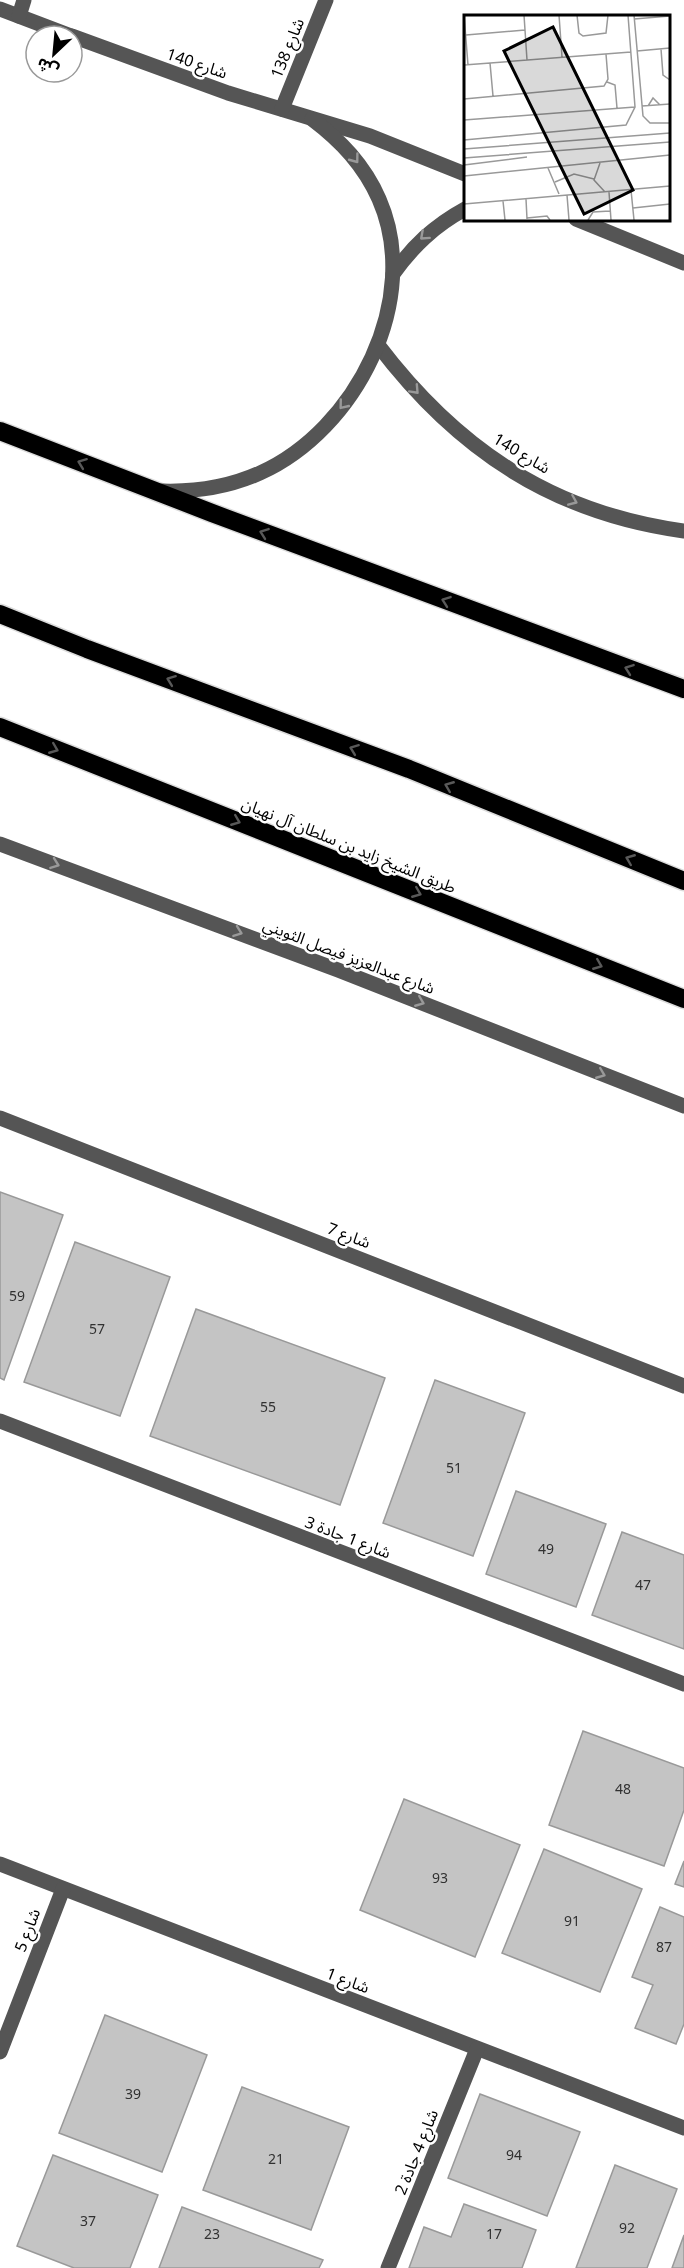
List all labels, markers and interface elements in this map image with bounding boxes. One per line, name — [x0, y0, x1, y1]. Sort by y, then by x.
street label: شارع 138 — [265, 15, 311, 82]
inset map — [464, 15, 669, 220]
north arrow — [24, 24, 84, 84]
street label: شارع 140 — [163, 42, 230, 86]
text: ش — [33, 53, 62, 82]
one-way arrow — [347, 152, 358, 163]
one-way arrow — [421, 229, 432, 240]
one-way arrow — [408, 384, 419, 394]
one-way arrow — [339, 398, 350, 409]
street label: شارع 140 — [488, 427, 555, 480]
one-way arrow — [77, 458, 88, 470]
one-way arrow — [567, 494, 578, 506]
one-way arrow — [259, 527, 270, 540]
one-way arrow — [442, 595, 452, 608]
one-way arrow — [624, 664, 635, 676]
one-way arrow — [167, 675, 177, 688]
one-way arrow — [48, 742, 59, 754]
one-way arrow — [349, 743, 360, 756]
one-way arrow — [444, 781, 455, 793]
street label: طريق الشيخ زايد بن سلطان آل نهيان — [238, 792, 459, 900]
one-way arrow — [229, 814, 240, 826]
one-way arrow — [625, 854, 636, 866]
one-way arrow — [49, 857, 60, 870]
one-way arrow — [411, 886, 422, 898]
street label: شارع عبدالعزيز فيصل الثويني — [259, 913, 438, 1001]
one-way arrow — [232, 925, 242, 938]
one-way arrow — [592, 958, 603, 970]
one-way arrow — [413, 995, 424, 1007]
one-way arrow — [595, 1067, 606, 1079]
street label: شارع 7 — [324, 1217, 374, 1255]
house number: 59 — [9, 1286, 25, 1305]
house number: 57 — [89, 1319, 105, 1338]
house number: 55 — [260, 1397, 276, 1416]
house number: 51 — [446, 1458, 462, 1477]
street label: شارع 1 جادة 3 — [301, 1511, 394, 1565]
house number: 49 — [538, 1539, 554, 1558]
house number: 47 — [635, 1575, 651, 1594]
house number: 48 — [615, 1779, 631, 1798]
house number: 93 — [432, 1868, 448, 1887]
street label: شارع 5 — [9, 1905, 47, 1955]
house number: 91 — [564, 1911, 580, 1930]
house number: 87 — [656, 1937, 672, 1956]
street label: شارع 1 — [323, 1962, 373, 2000]
house number: 39 — [125, 2084, 141, 2103]
street label: شارع 4 جادة 2 — [389, 2106, 445, 2199]
house number: 94 — [506, 2145, 522, 2164]
house number: 21 — [268, 2149, 284, 2168]
house number: 37 — [80, 2211, 96, 2230]
house number: 92 — [619, 2218, 635, 2237]
house number: 23 — [204, 2224, 220, 2243]
house number: 17 — [486, 2224, 502, 2243]

